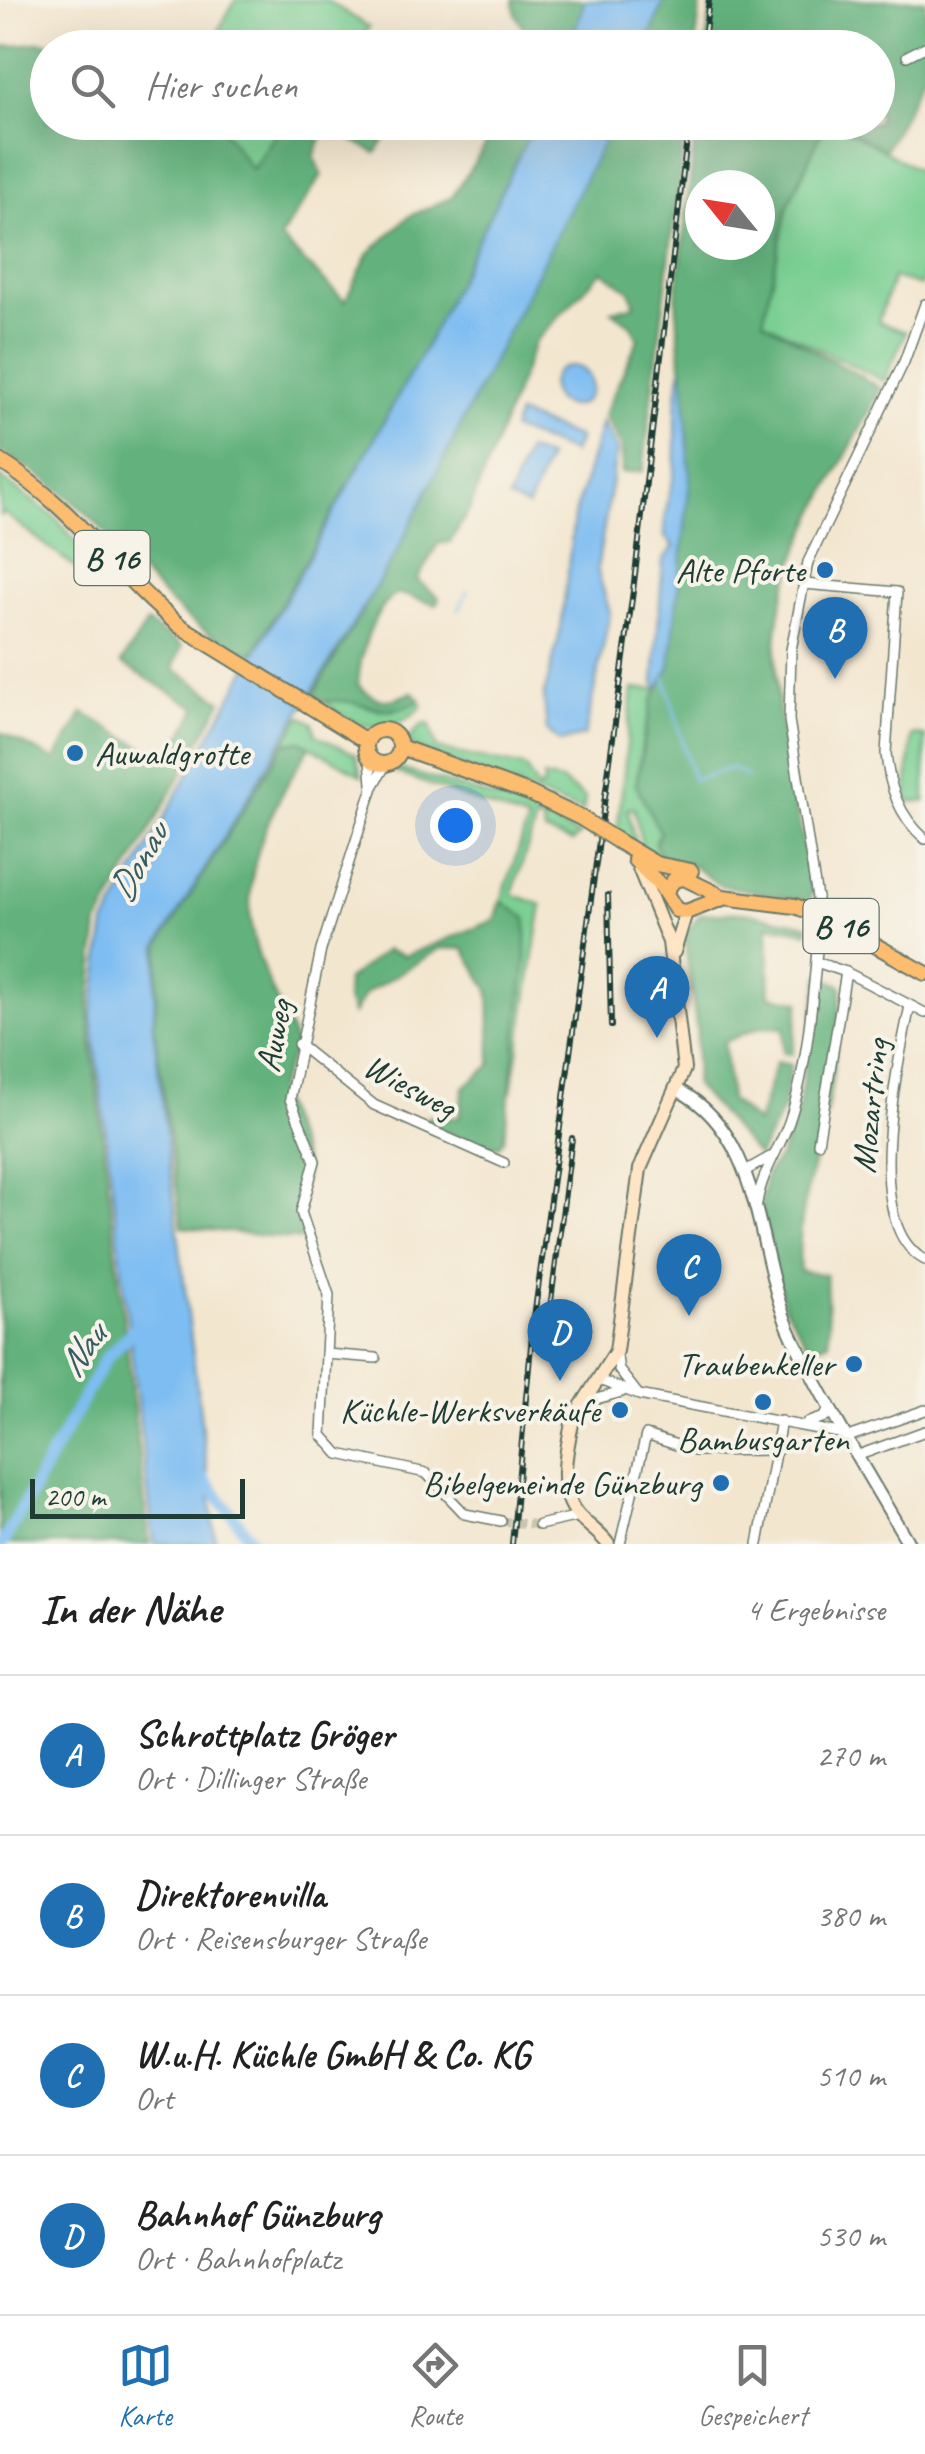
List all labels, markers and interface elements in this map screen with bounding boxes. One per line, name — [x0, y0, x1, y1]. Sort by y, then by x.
search box — [30, 30, 895, 140]
icon: search — [65, 58, 120, 113]
text: Hier suchen — [145, 62, 297, 109]
north arrow — [685, 170, 775, 260]
road number: B 16 — [74, 531, 150, 585]
place label: Alte Pforte — [676, 548, 808, 593]
marker: Alte Pforte — [814, 559, 836, 581]
pin: B — [802, 596, 868, 679]
place label: Auwaldgrotte — [95, 731, 252, 776]
marker: Auwaldgrotte — [64, 742, 86, 764]
your location — [430, 800, 481, 851]
water label: Donau — [97, 810, 181, 909]
road number: B 16 — [804, 899, 878, 953]
pin: A — [624, 956, 690, 1038]
street label: Auweg — [245, 994, 303, 1076]
street label: Mozartring — [841, 1034, 900, 1175]
street label: Wiesweg — [356, 1043, 466, 1130]
pin: C — [656, 1234, 722, 1316]
pin: D — [528, 1298, 592, 1381]
water label: Nau — [47, 1310, 120, 1385]
place label: Traubenkeller — [677, 1342, 837, 1387]
marker: Traubenkeller — [843, 1353, 865, 1375]
place label: Küchle-Werksverkäufe — [340, 1388, 603, 1433]
marker: Bambusgarten — [752, 1391, 774, 1413]
marker: Küchle-Werksverkäufe — [609, 1399, 631, 1421]
place label: Bambusgarten — [677, 1417, 850, 1462]
place label: Bibelgemeinde Günzburg — [423, 1461, 704, 1506]
marker: Bibelgemeinde Günzburg — [710, 1472, 732, 1494]
scale bar — [30, 1474, 245, 1518]
text: 200 m — [45, 1479, 105, 1514]
text: In der Nähe — [40, 1583, 221, 1636]
text: 4 Ergebnisse — [746, 1589, 885, 1630]
text: Schrottplatz Gröger — [135, 1711, 394, 1758]
text: A — [64, 1735, 81, 1776]
text: 270 m — [816, 1735, 885, 1776]
text: Ort · Dillinger Straße — [135, 1758, 366, 1799]
text: Direktorenvilla — [135, 1871, 326, 1918]
text: B — [64, 1895, 81, 1936]
text: 380 m — [816, 1895, 885, 1936]
text: Ort · Reisensburger Straße — [135, 1918, 426, 1959]
text: W.u.H. Küchle GmbH & Co. KG — [135, 2031, 530, 2078]
text: C — [65, 2055, 80, 2096]
text: 510 m — [816, 2055, 885, 2096]
text: Ort — [135, 2078, 173, 2119]
text: Bahnhof Günzburg — [135, 2191, 380, 2238]
text: D — [63, 2215, 82, 2256]
text: 530 m — [816, 2215, 885, 2256]
text: Ort · Bahnhofplatz — [135, 2238, 341, 2279]
tab: Karte — [118, 2338, 173, 2433]
tab: Route — [408, 2338, 463, 2433]
tab: Gespeichert — [698, 2338, 807, 2433]

